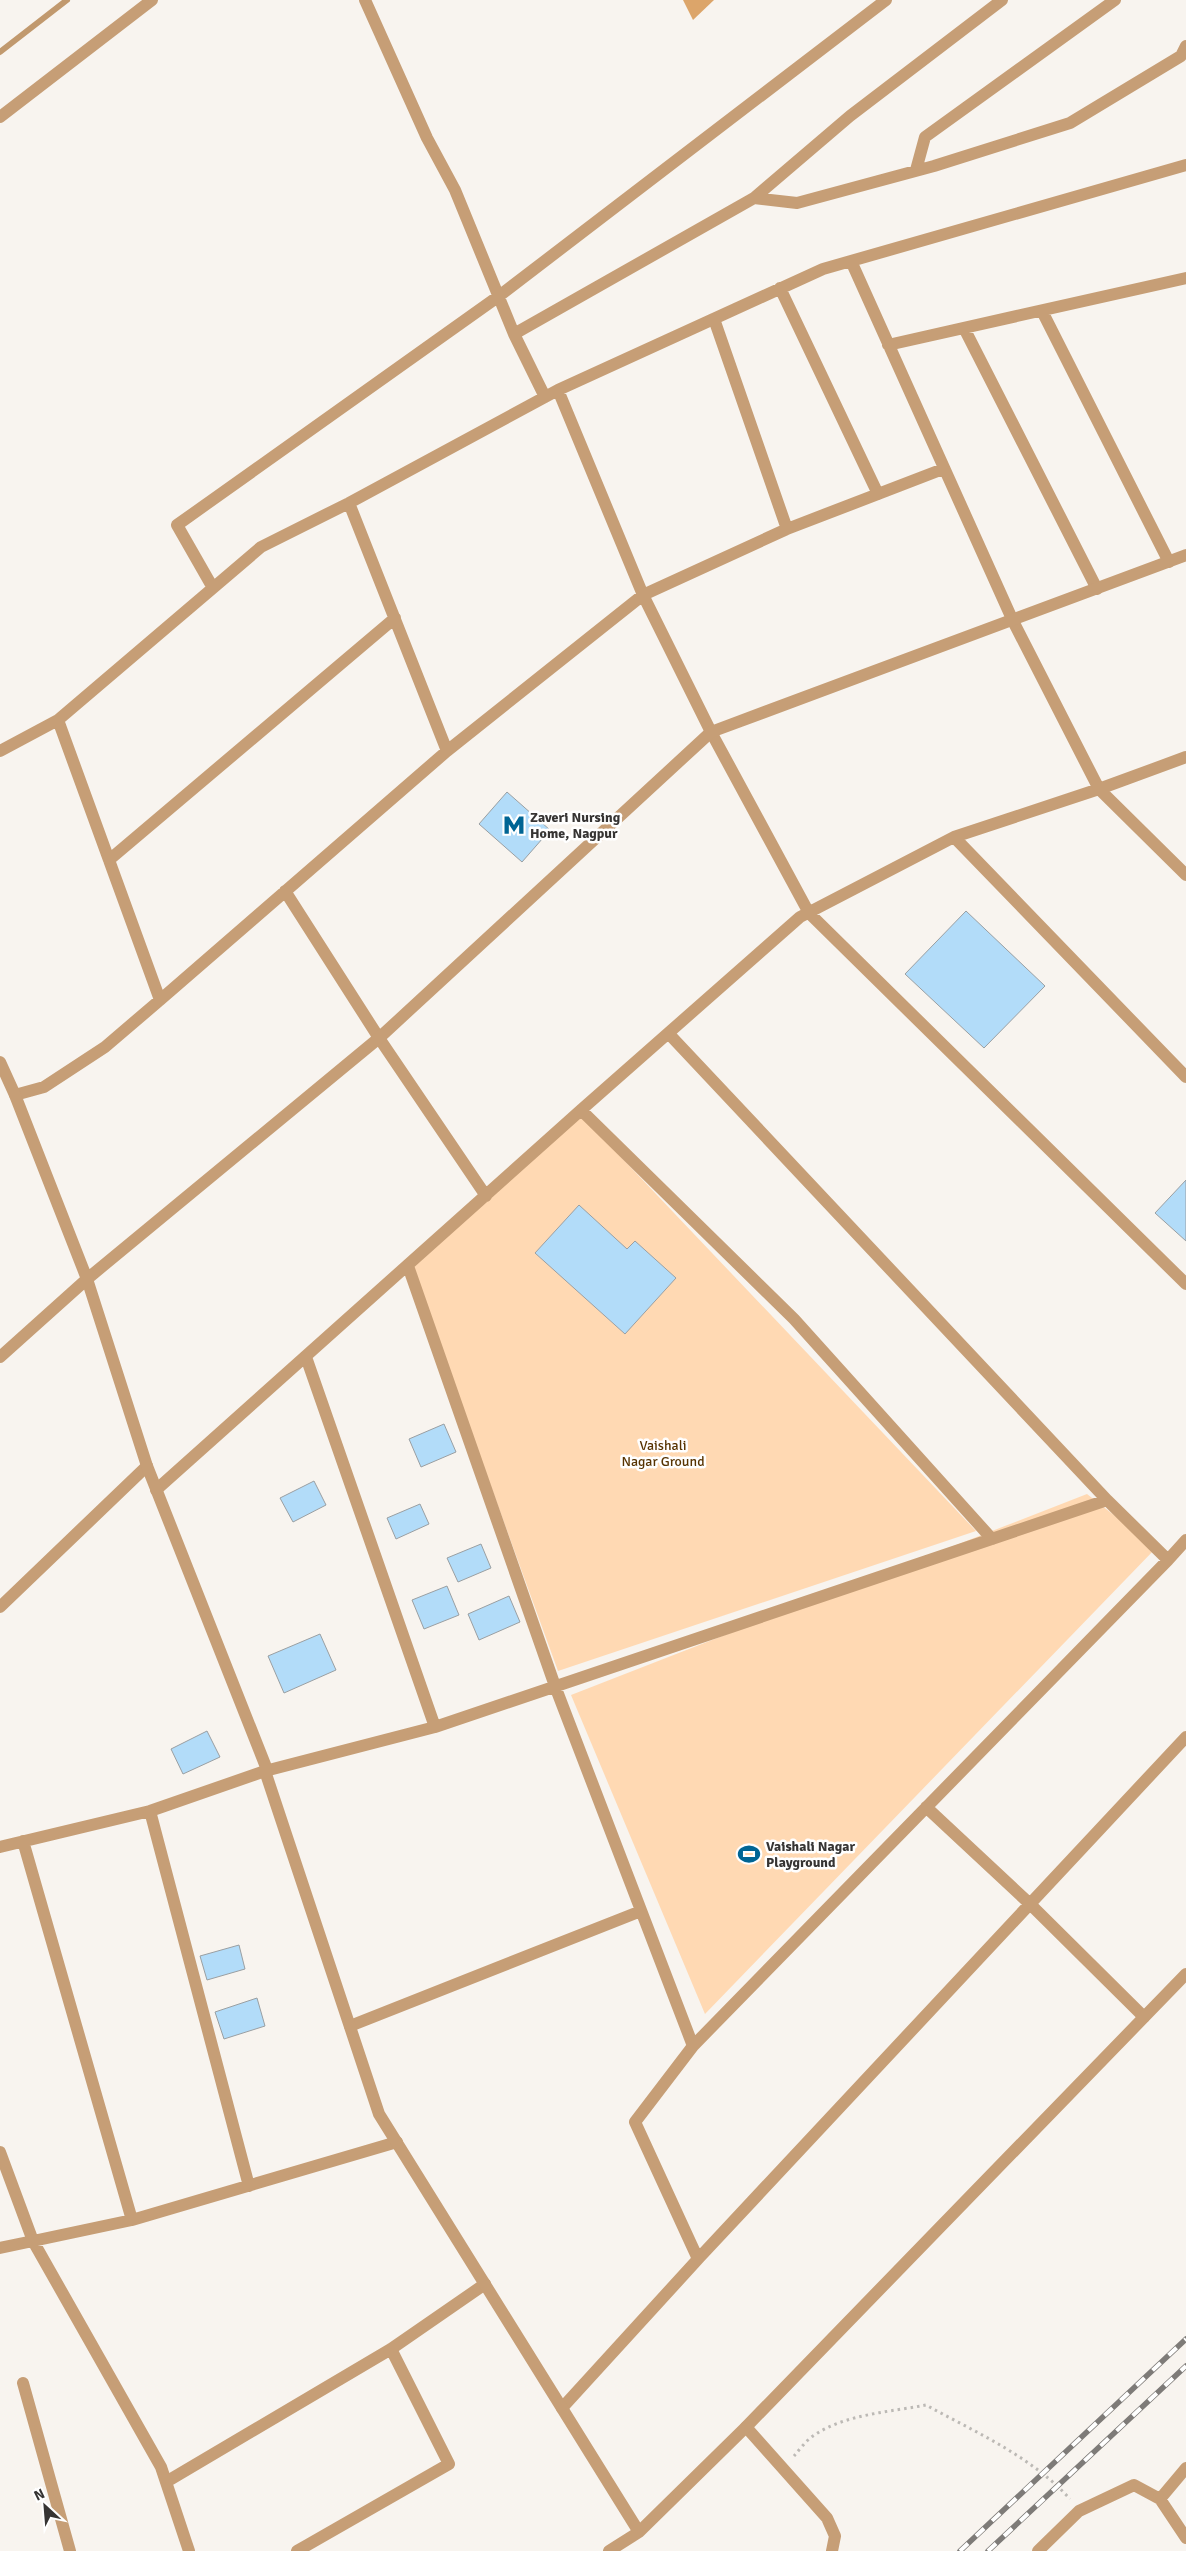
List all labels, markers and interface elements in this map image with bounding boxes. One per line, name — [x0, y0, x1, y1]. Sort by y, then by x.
place label: Zaveri Nursing Home, Nagpur — [530, 809, 621, 842]
metro station icon: Zaveri Nursing Home, Nagpur — [501, 812, 527, 838]
park label: Vaishali Nagar Ground — [621, 1437, 705, 1470]
place label: Vaishali Nagar Playground — [766, 1838, 855, 1871]
sports icon: Vaishali Nagar Playground — [736, 1841, 762, 1867]
north arrow — [20, 2481, 70, 2531]
text: N — [31, 2485, 48, 2505]

